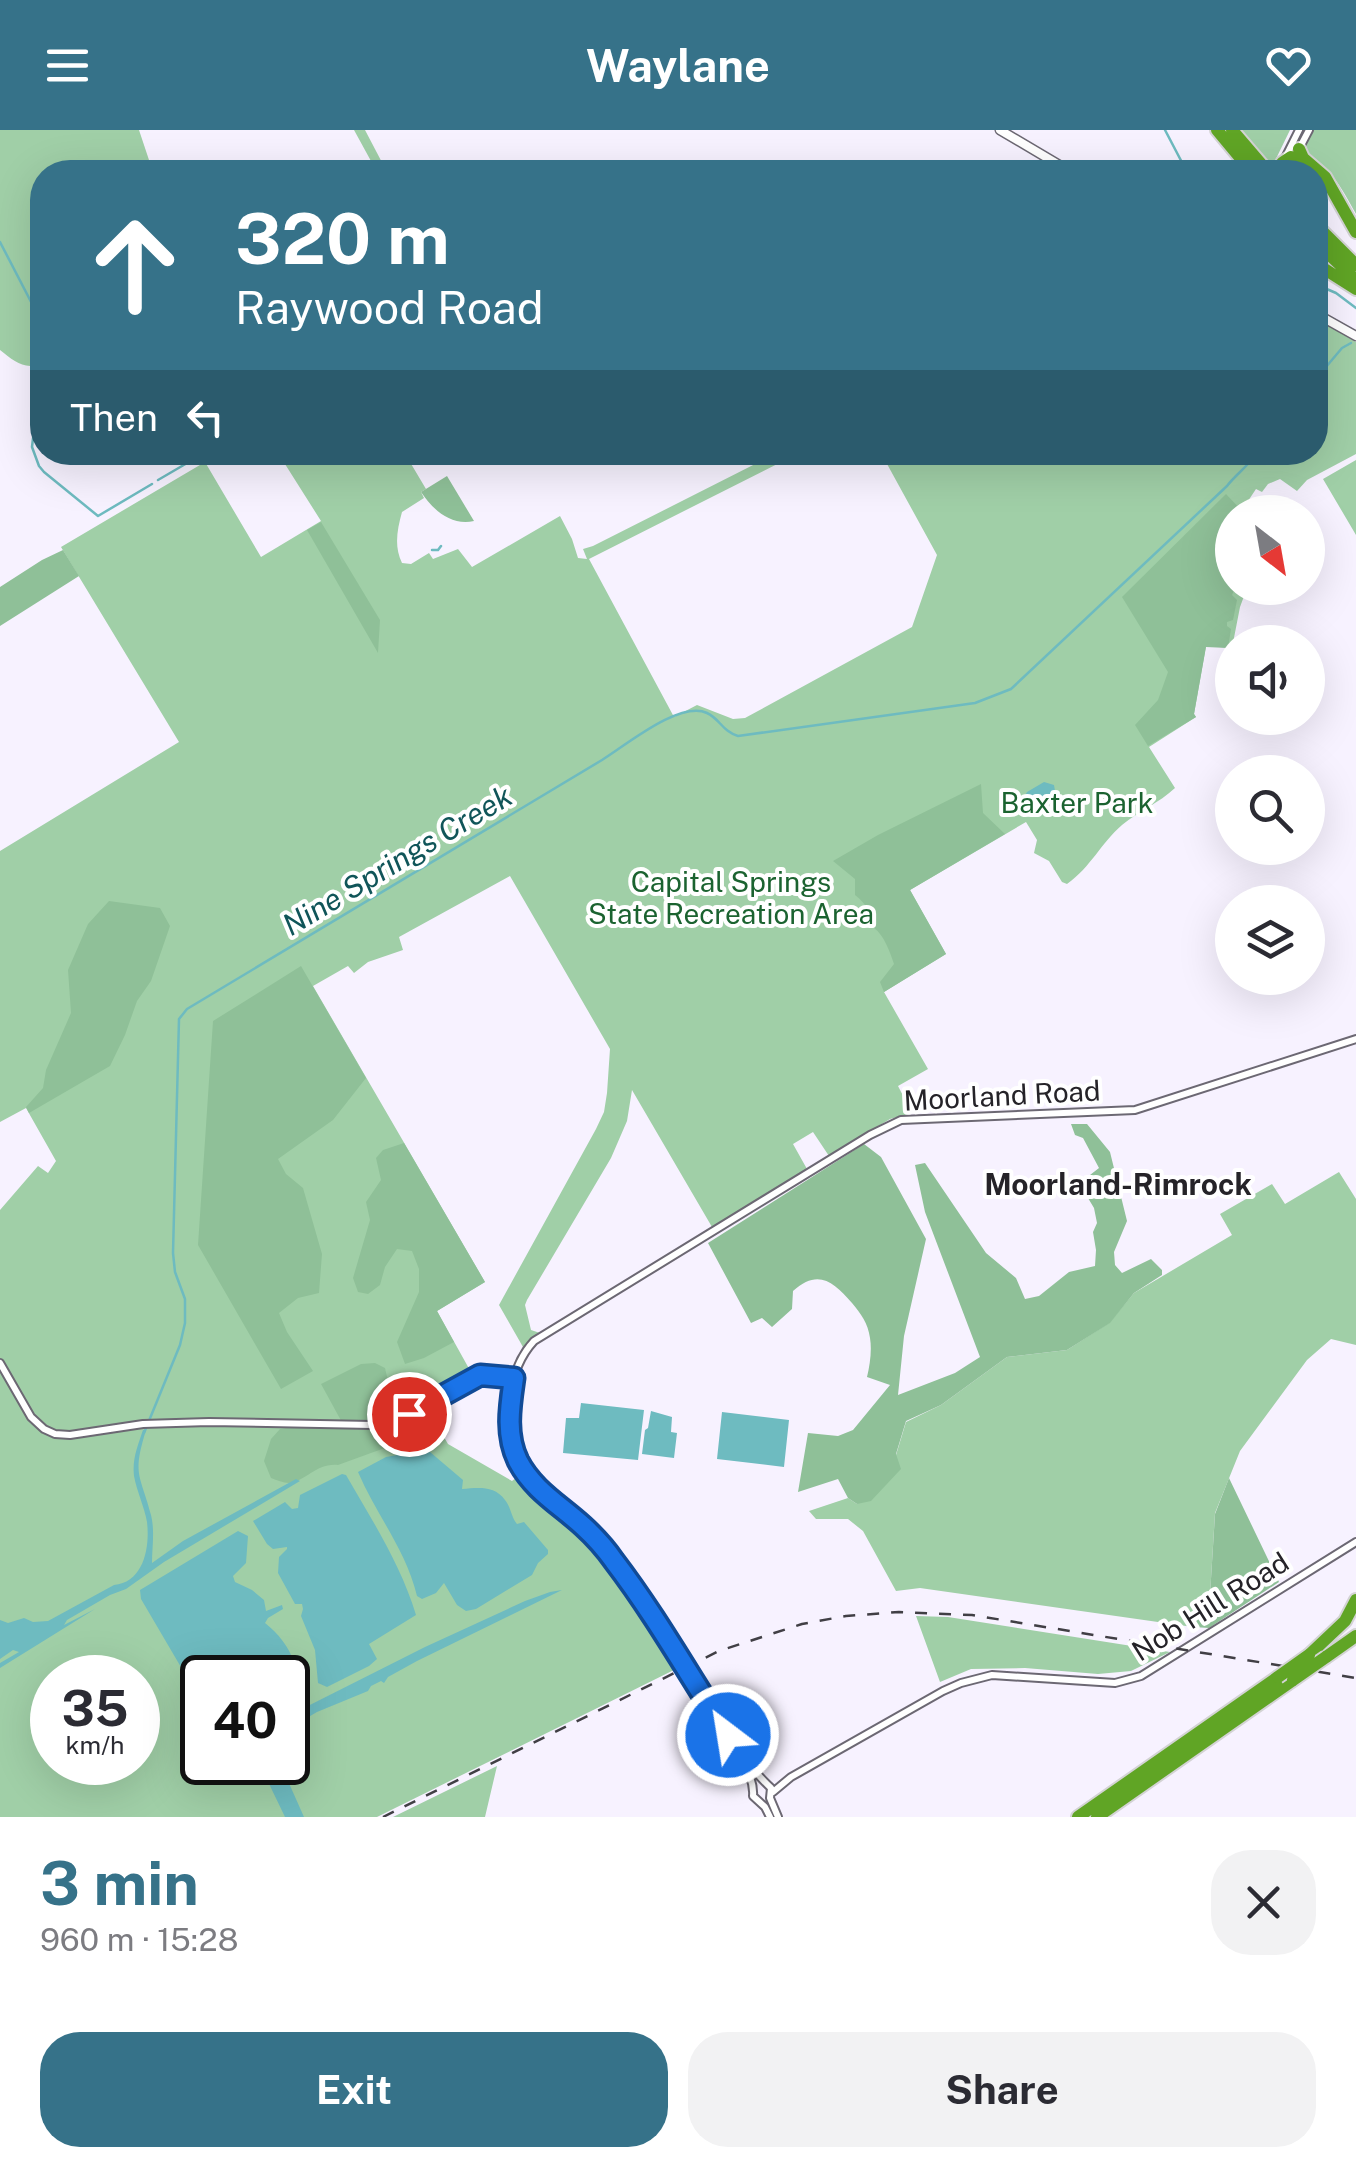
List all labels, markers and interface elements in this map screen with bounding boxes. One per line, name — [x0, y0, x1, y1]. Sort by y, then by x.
icon: menu — [40, 38, 95, 93]
icon: heart — [1261, 38, 1316, 93]
text: Waylane — [586, 39, 770, 92]
text: 320 m — [235, 197, 450, 280]
icon: ahead — [70, 200, 200, 330]
text: Raywood Road — [235, 281, 544, 334]
icon: left — [178, 390, 233, 445]
text: Then — [70, 395, 158, 440]
north arrow — [1215, 495, 1325, 605]
map controls — [1215, 495, 1325, 995]
button: sound — [1215, 625, 1325, 735]
button: search — [1215, 755, 1325, 865]
water label: Nine Springs Creek — [276, 777, 519, 943]
park label: Baxter Park — [1001, 786, 1153, 819]
park label: Capital Springs State Recreation Area — [588, 865, 874, 930]
button: layers — [1215, 885, 1325, 995]
street label: Moorland Road — [903, 1073, 1101, 1117]
district label: Moorland-Rimrock — [984, 1166, 1252, 1202]
pin — [367, 1372, 452, 1457]
icon: arrive — [382, 1387, 437, 1442]
street label: Nob Hill Road — [1126, 1545, 1294, 1667]
speed limit sign: 40 — [180, 1655, 310, 1785]
text: 35 — [61, 1678, 129, 1737]
position arrow — [676, 1683, 780, 1787]
text: km/h — [66, 1730, 124, 1760]
text: 3 min — [40, 1848, 199, 1919]
button: close — [1211, 1850, 1316, 1955]
text: 960 m · 15:28 — [40, 1921, 238, 1958]
button: Exit — [40, 2032, 668, 2147]
button: Share — [688, 2032, 1316, 2147]

